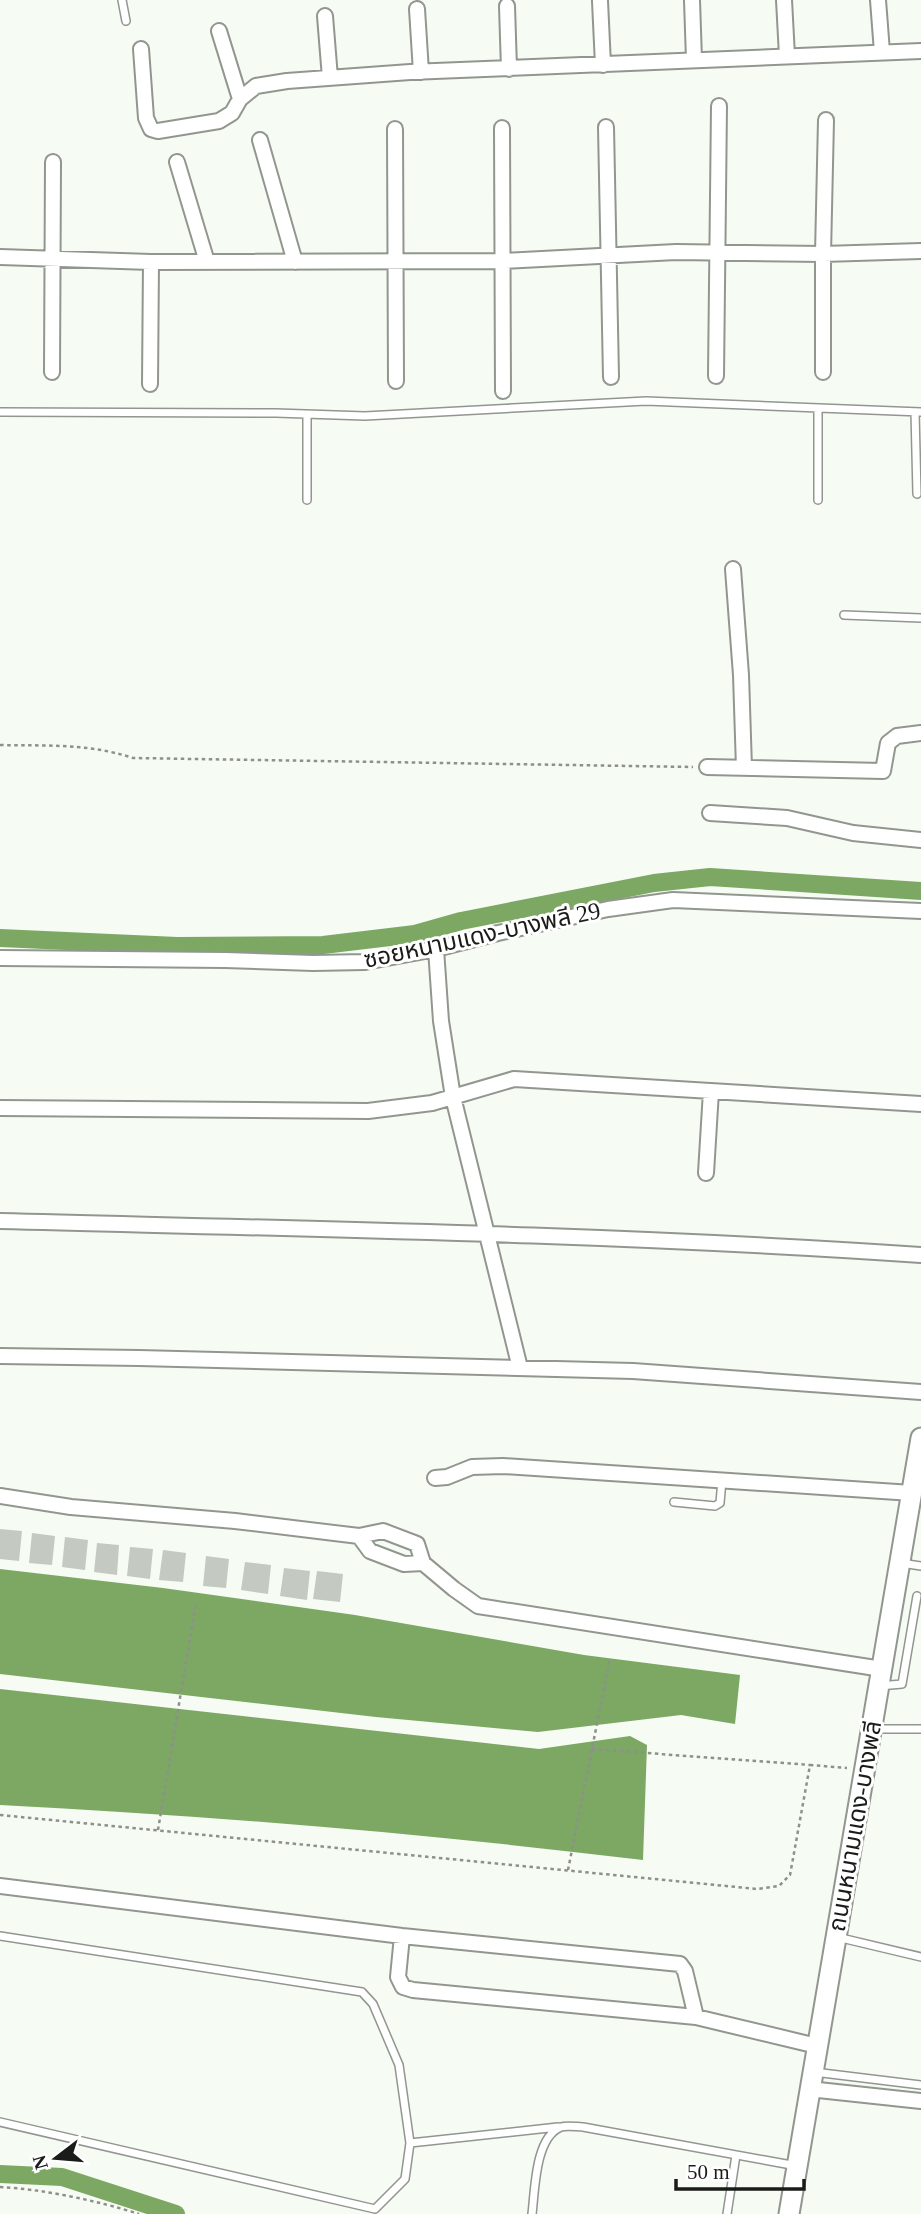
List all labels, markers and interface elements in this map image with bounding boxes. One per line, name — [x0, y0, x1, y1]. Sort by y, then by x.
street label: ซอยหนามแดง-บางพลี 29 — [361, 897, 603, 973]
street label: ถนนหนามแดง-บางพลี — [824, 1718, 886, 1934]
north arrow — [21, 2123, 91, 2193]
scale bar — [676, 2148, 804, 2192]
text: N — [28, 2153, 52, 2172]
text: 50 m — [687, 2160, 730, 2184]

